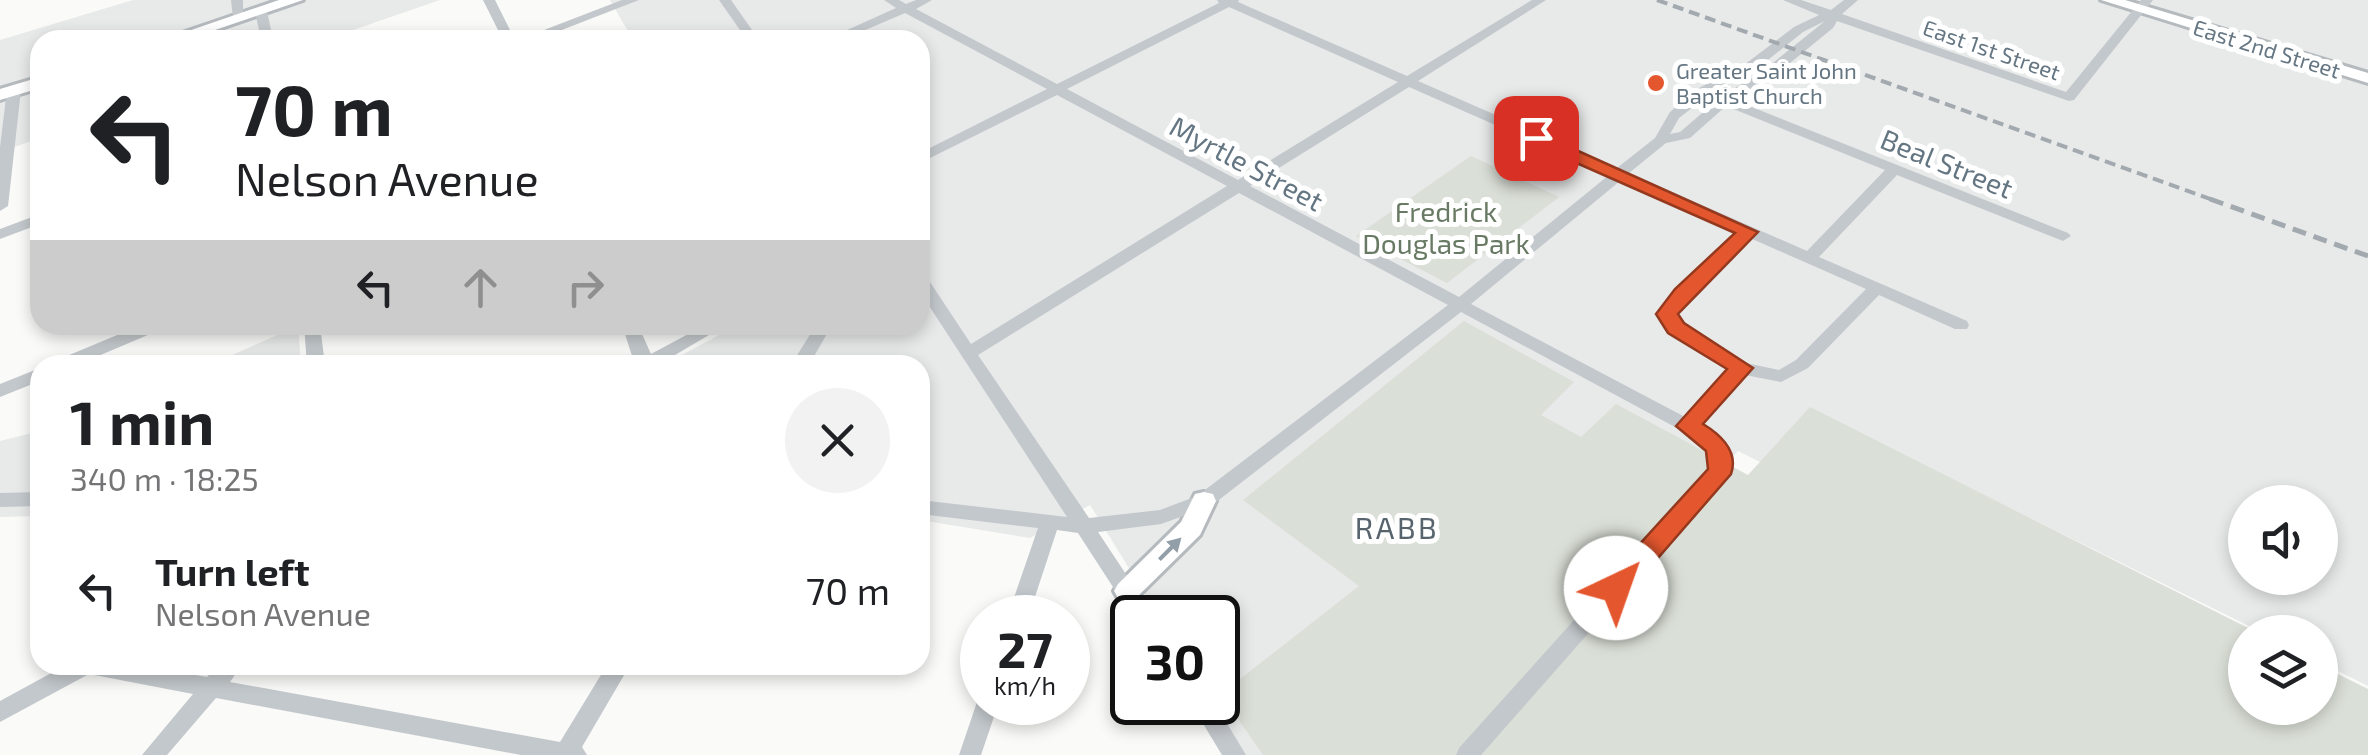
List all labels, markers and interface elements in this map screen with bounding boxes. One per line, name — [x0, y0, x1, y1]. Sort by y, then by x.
street label: East 1st Street — [1920, 13, 2064, 85]
street label: East 2nd Street — [2190, 13, 2344, 83]
place label: Greater Saint John Baptist Church — [1676, 57, 1857, 108]
text: 70 m — [235, 66, 393, 150]
icon: left — [70, 70, 200, 200]
marker: Greater Saint John Baptist Church — [1645, 72, 1667, 94]
pin — [1494, 96, 1579, 181]
street label: Myrtle Street — [1165, 108, 1329, 218]
icon: arrive — [1509, 111, 1564, 166]
street label: Beal Street — [1876, 121, 2018, 205]
text: Nelson Avenue — [235, 151, 539, 205]
park label: Fredrick Douglas Park — [1362, 194, 1530, 260]
icon: left — [348, 260, 403, 315]
icon: ahead — [453, 260, 508, 315]
icon: right — [558, 260, 613, 315]
text: 1 min — [70, 385, 214, 457]
button: close — [785, 388, 890, 493]
text: 340 m · 18:25 — [70, 459, 259, 497]
map controls — [2228, 485, 2338, 725]
button: sound — [2228, 485, 2338, 595]
district label: RABB — [1355, 509, 1439, 545]
position arrow — [1564, 536, 1668, 640]
one-way arrow — [1157, 538, 1181, 562]
text: Turn left — [155, 548, 310, 594]
icon: left — [70, 563, 125, 618]
text: 70 m — [806, 567, 890, 613]
text: Nelson Avenue — [155, 594, 371, 632]
speed limit sign: 30 — [1110, 595, 1240, 725]
button: layers — [2228, 615, 2338, 725]
text: 27 — [997, 618, 1053, 678]
text: km/h — [994, 670, 1056, 700]

